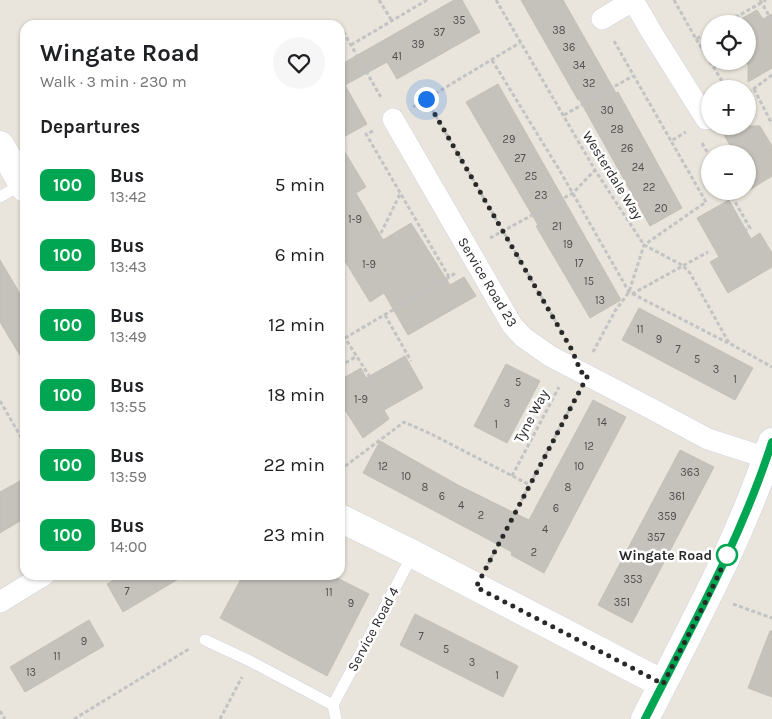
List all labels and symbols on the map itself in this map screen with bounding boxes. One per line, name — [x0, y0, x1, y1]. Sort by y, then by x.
house number: 35 — [453, 14, 465, 27]
house number: 38 — [552, 24, 566, 37]
house number: 37 — [433, 26, 445, 39]
house number: 39 — [412, 38, 424, 51]
house number: 36 — [563, 41, 575, 54]
house number: 41 — [392, 50, 402, 63]
house number: 34 — [573, 59, 585, 72]
house number: 32 — [583, 77, 595, 90]
your location — [414, 87, 439, 112]
house number: 30 — [600, 104, 614, 117]
house number: 28 — [610, 123, 624, 136]
street label: Westerdale Way — [579, 128, 647, 223]
house number: 29 — [503, 133, 515, 146]
house number: 26 — [621, 142, 633, 155]
house number: 27 — [514, 152, 526, 165]
house number: 24 — [632, 161, 644, 174]
house number: 25 — [525, 170, 537, 183]
house number: 22 — [643, 181, 655, 194]
house number: 23 — [535, 189, 547, 202]
house number: 20 — [655, 202, 667, 215]
house number: 1-9 — [348, 213, 362, 226]
house number: 21 — [552, 220, 562, 233]
street label: Service Road 23 — [454, 234, 521, 330]
house number: 19 — [563, 238, 573, 251]
house number: 17 — [575, 257, 583, 270]
house number: 1-9 — [362, 258, 376, 271]
house number: 15 — [584, 275, 594, 288]
house number: 13 — [595, 294, 605, 307]
house number: 11 — [636, 323, 644, 336]
house number: 9 — [656, 333, 662, 346]
house number: 7 — [675, 343, 681, 356]
house number: 5 — [694, 353, 700, 366]
house number: 3 — [713, 363, 719, 376]
house number: 1 — [733, 373, 737, 386]
house number: 5 — [515, 376, 521, 389]
street label: Tyne Way — [510, 386, 553, 446]
house number: 1-9 — [354, 393, 368, 406]
house number: 3 — [504, 397, 510, 410]
house number: 14 — [597, 416, 607, 429]
house number: 1 — [494, 418, 498, 431]
house number: 12 — [584, 440, 594, 453]
house number: 12 — [378, 460, 388, 473]
house number: 10 — [574, 460, 584, 473]
house number: 363 — [680, 466, 700, 479]
house number: 10 — [401, 470, 411, 483]
house number: 8 — [422, 481, 429, 494]
house number: 8 — [565, 481, 572, 494]
house number: 6 — [439, 490, 445, 503]
house number: 361 — [669, 490, 685, 503]
house number: 4 — [458, 499, 464, 512]
house number: 6 — [553, 502, 559, 515]
house number: 2 — [478, 509, 484, 522]
house number: 359 — [657, 510, 677, 523]
house number: 4 — [542, 523, 548, 536]
house number: 357 — [647, 531, 665, 544]
marker: Wingate Road — [716, 544, 738, 566]
house number: 2 — [531, 546, 537, 559]
place label: Wingate Road — [619, 547, 712, 564]
house number: 353 — [623, 573, 643, 586]
street label: Service Road 4 — [344, 584, 403, 674]
house number: 7 — [124, 585, 130, 598]
house number: 11 — [325, 586, 333, 599]
house number: 351 — [614, 596, 630, 609]
house number: 9 — [348, 597, 354, 610]
house number: 7 — [418, 630, 424, 643]
house number: 9 — [81, 635, 87, 648]
house number: 5 — [443, 643, 449, 656]
house number: 11 — [53, 650, 61, 663]
house number: 3 — [469, 656, 475, 669]
house number: 13 — [26, 666, 36, 679]
house number: 1 — [495, 669, 499, 682]

